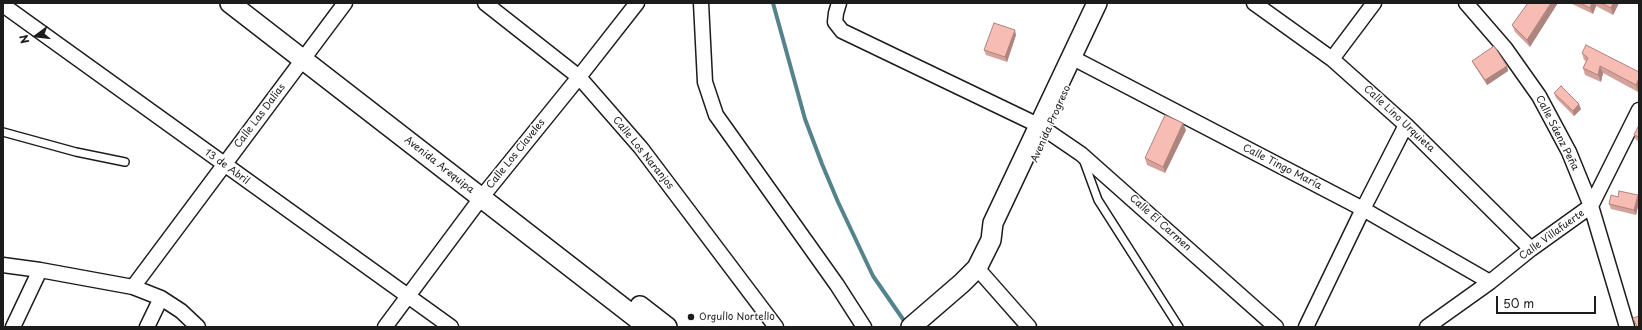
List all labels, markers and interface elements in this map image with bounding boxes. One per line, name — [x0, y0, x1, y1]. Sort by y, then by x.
north arrow — [16, 16, 56, 56]
text: N — [15, 33, 33, 46]
street label: Calle Las Dalias — [232, 81, 288, 151]
street label: Calle Lino Urquieta — [1361, 83, 1437, 155]
street label: Avenida Progreso — [1029, 84, 1073, 164]
street label: Calle Sáenz Peña — [1533, 93, 1581, 173]
street label: Calle Los Naranjos — [610, 114, 676, 192]
street label: Calle Los Claveles — [484, 117, 548, 191]
street label: Avenida Arequipa — [402, 134, 476, 196]
street label: Calle Tingo María — [1240, 142, 1324, 192]
street label: 13 de Abril — [202, 147, 252, 187]
street label: Calle El Carmen — [1127, 192, 1193, 254]
street label: Calle Villafuerte — [1517, 207, 1587, 263]
scale bar — [1498, 288, 1598, 314]
text: 50 m — [1503, 294, 1534, 312]
place label: Orgullo Nortello — [699, 311, 775, 323]
marker: Orgullo Nortello — [686, 312, 696, 322]

